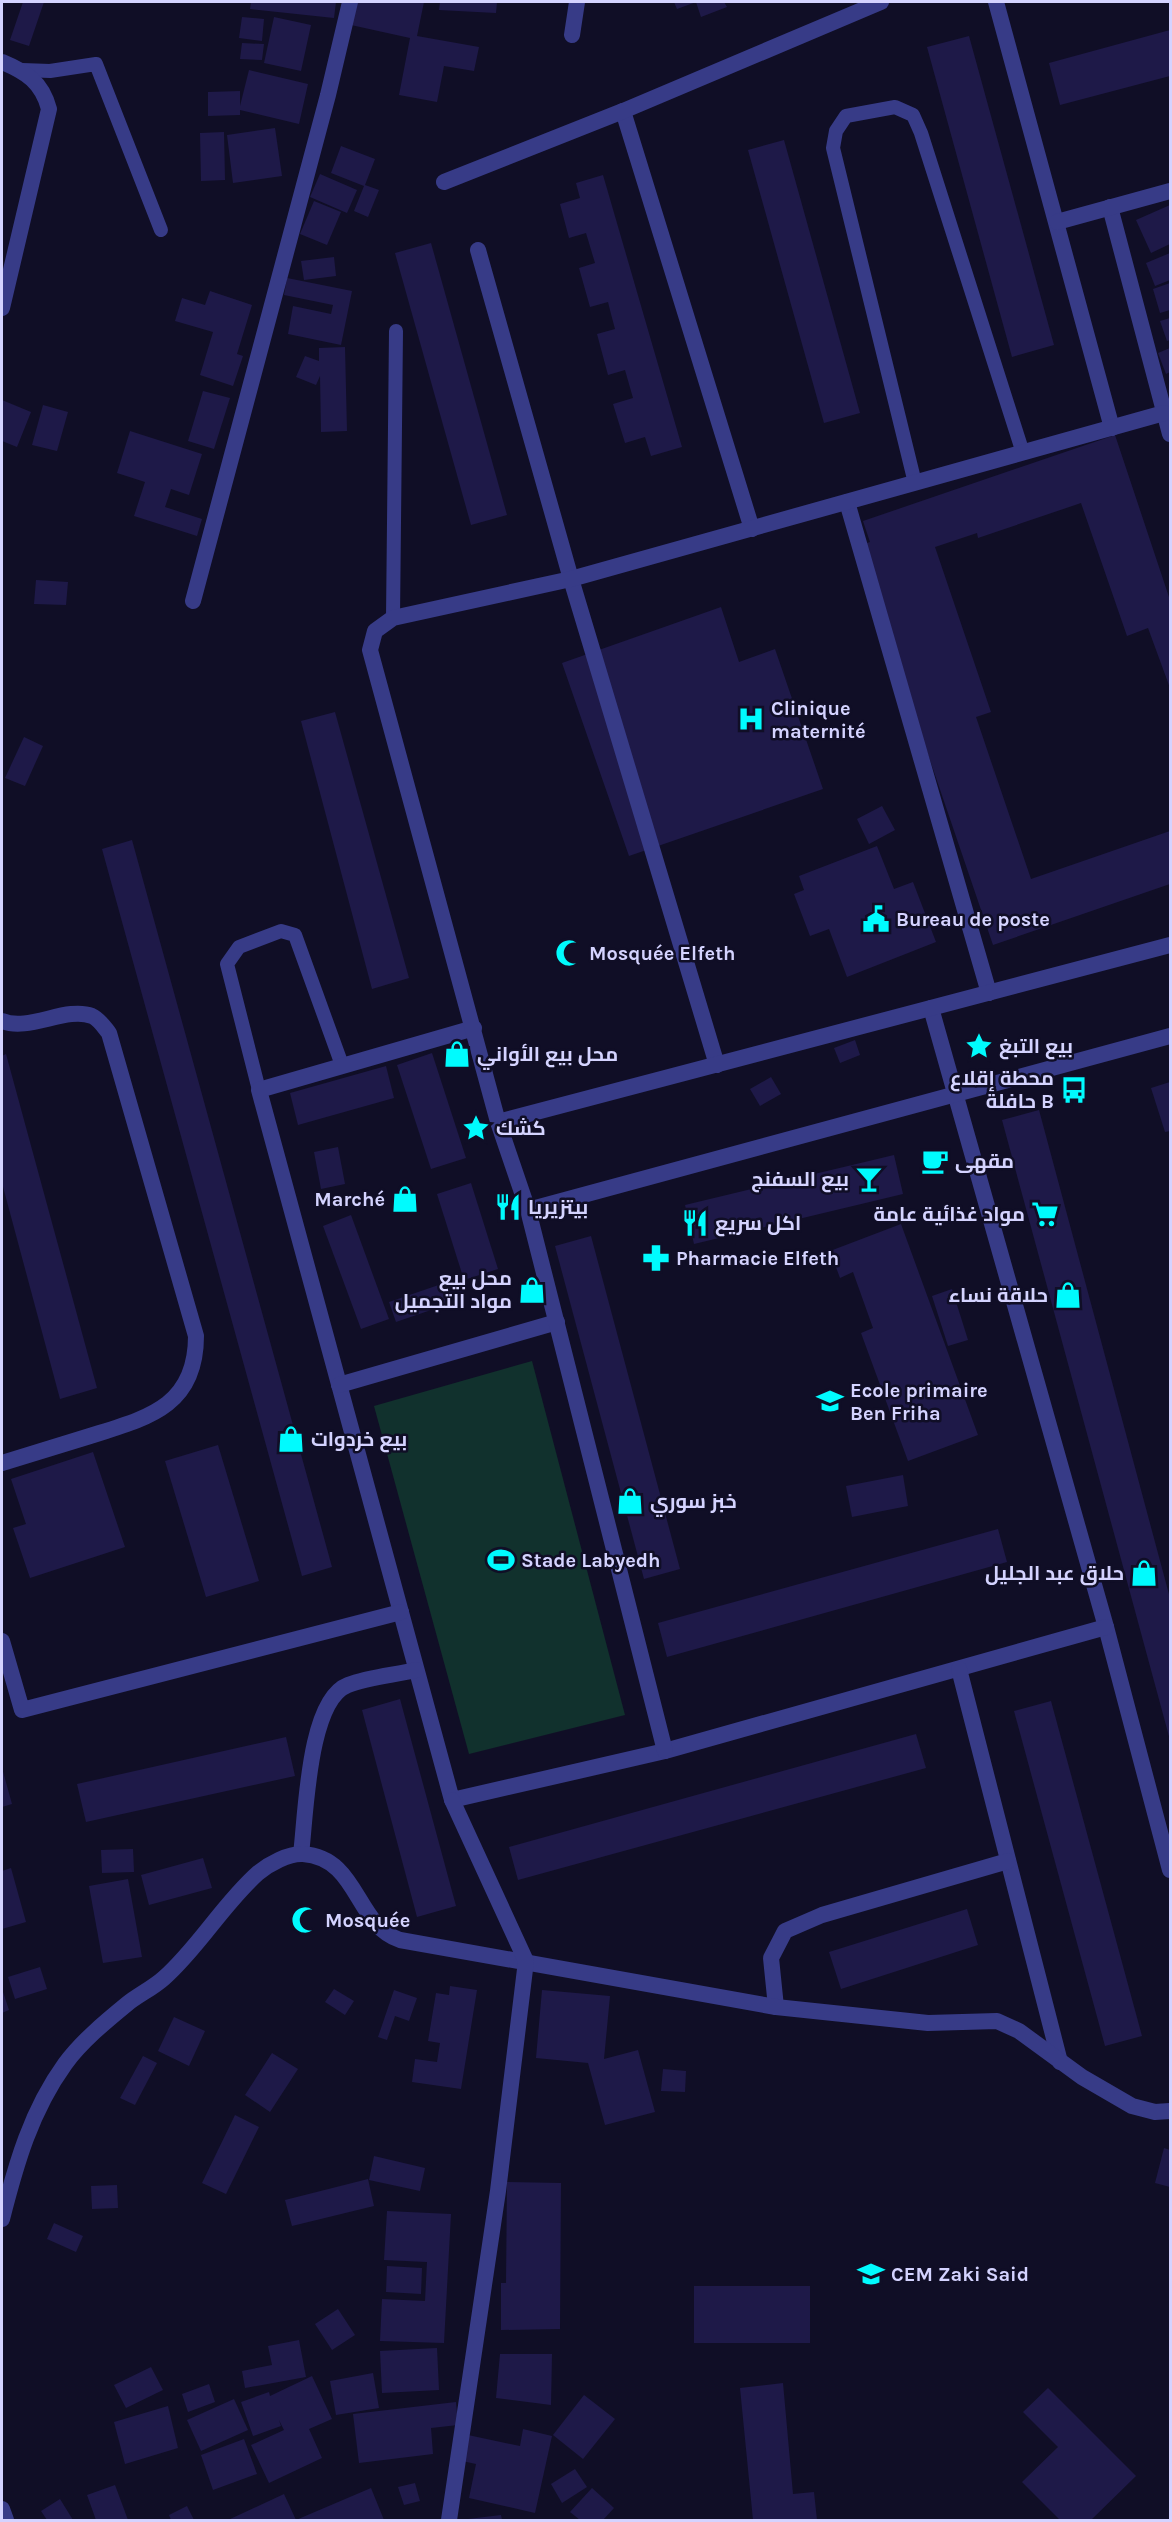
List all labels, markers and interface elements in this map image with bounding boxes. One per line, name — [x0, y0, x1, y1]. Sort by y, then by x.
place label: Clinique maternité — [771, 697, 866, 743]
hospital icon: Clinique maternité — [736, 704, 766, 734]
public building icon: Bureau de poste — [861, 904, 891, 934]
place label: Bureau de poste — [896, 908, 1050, 931]
mosque icon: Mosquée Elfeth — [554, 938, 584, 968]
place label: Mosquée Elfeth — [589, 942, 735, 965]
place icon: بيع التبغ — [964, 1031, 994, 1061]
place label: بيع التبغ — [999, 1035, 1073, 1060]
shop icon: محل بيع الأواني — [442, 1039, 472, 1069]
place label: محل بيع الأواني — [477, 1043, 618, 1070]
place label: محطة إقلاع حافلة B — [950, 1067, 1054, 1113]
bus stop icon: محطة إقلاع حافلة B — [1059, 1075, 1089, 1105]
place icon: كشك — [461, 1113, 491, 1143]
place label: كشك — [496, 1117, 546, 1140]
cafe icon: مقهى — [920, 1146, 950, 1176]
place label: مقهى — [955, 1150, 1014, 1174]
bar icon: بيع السفنج — [854, 1164, 884, 1194]
place label: بيع السفنج — [751, 1168, 849, 1193]
shop icon: Marché — [390, 1184, 420, 1214]
place label: Marché — [314, 1188, 385, 1211]
restaurant icon: بيتزيريا — [493, 1192, 523, 1222]
place label: بيتزيريا — [528, 1196, 588, 1219]
supermarket icon: مواد غذائية عامة — [1030, 1199, 1060, 1229]
place label: مواد غذائية عامة — [873, 1203, 1025, 1226]
restaurant icon: اكل سريع — [680, 1208, 710, 1238]
place label: اكل سريع — [715, 1212, 801, 1237]
pharmacy icon: Pharmacie Elfeth — [641, 1243, 671, 1273]
place label: Pharmacie Elfeth — [676, 1247, 839, 1270]
place label: محل بيع مواد التجميل — [395, 1267, 512, 1313]
shop icon: محل بيع مواد التجميل — [517, 1275, 547, 1305]
shop icon: حلاقة نساء — [1053, 1280, 1083, 1310]
place label: حلاقة نساء — [949, 1284, 1048, 1307]
place label: Ecole primaire Ben Friha — [850, 1379, 988, 1425]
school or university icon: Ecole primaire Ben Friha — [815, 1386, 845, 1416]
shop icon: بيع خردوات — [276, 1424, 306, 1454]
place label: بيع خردوات — [311, 1428, 407, 1453]
shop icon: خبز سوري — [615, 1486, 645, 1516]
place label: خبز سوري — [650, 1490, 737, 1517]
sports icon: Stade Labyedh — [486, 1545, 516, 1575]
place label: Stade Labyedh — [521, 1549, 661, 1572]
shop icon: حلاق عبد الجليل — [1129, 1558, 1159, 1588]
place label: حلاق عبد الجليل — [985, 1562, 1124, 1586]
mosque icon: Mosquée — [290, 1905, 320, 1935]
place label: Mosquée — [325, 1909, 410, 1932]
school or university icon: CEM Zaki Said — [856, 2259, 886, 2289]
place label: CEM Zaki Said — [891, 2263, 1029, 2286]

